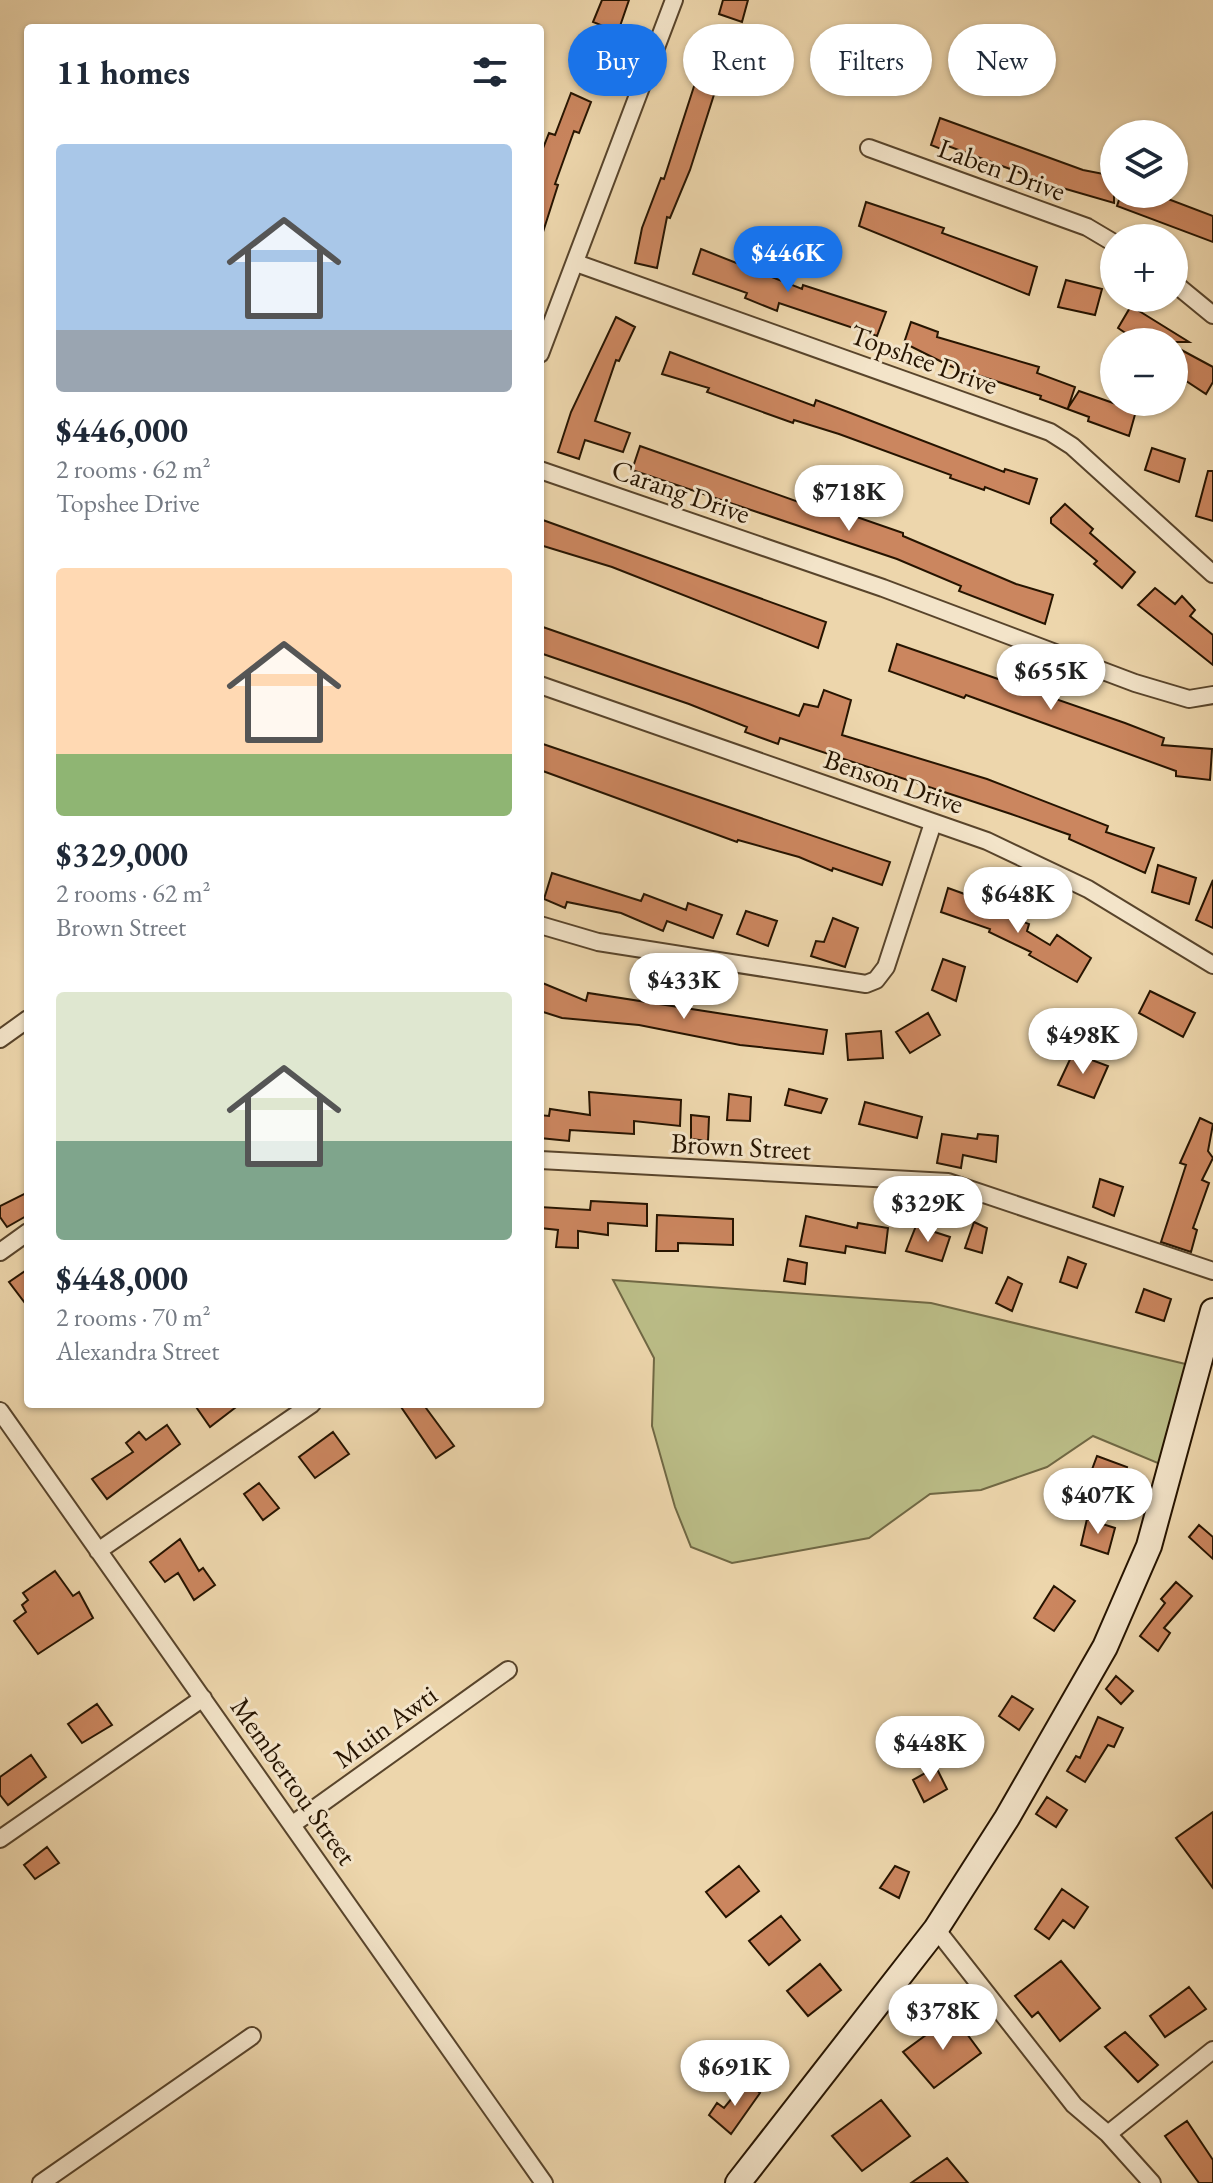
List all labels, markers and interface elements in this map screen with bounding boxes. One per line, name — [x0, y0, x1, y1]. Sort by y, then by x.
chip: Buy — [568, 24, 667, 96]
chip: Rent — [683, 24, 794, 96]
chip: Filters — [810, 24, 932, 96]
chip: New — [948, 24, 1056, 96]
text: 11 homes — [56, 50, 190, 94]
icon: filters — [468, 50, 512, 94]
map controls — [1100, 120, 1188, 416]
button: layers — [1100, 120, 1188, 208]
street label: Laben Drive — [933, 129, 1071, 209]
icon: home — [212, 196, 356, 340]
button: + — [1100, 224, 1188, 312]
pin: $446K — [732, 226, 844, 294]
text: $446K — [751, 235, 825, 269]
street label: Topshee Drive — [845, 316, 1003, 402]
button: − — [1100, 328, 1188, 416]
text: $446,000 — [56, 408, 188, 452]
street label: Carang Drive — [607, 451, 755, 531]
text: 2 rooms · 62 m² — [56, 452, 211, 486]
pin: $718K — [793, 465, 905, 533]
text: $718K — [812, 474, 886, 508]
text: Topshee Drive — [56, 486, 200, 520]
icon: home — [212, 620, 356, 764]
pin: $655K — [995, 644, 1107, 712]
text: $655K — [1014, 653, 1088, 687]
street label: Benson Drive — [819, 740, 969, 822]
text: $329,000 — [56, 832, 188, 876]
pin: $648K — [962, 867, 1074, 935]
text: 2 rooms · 62 m² — [56, 876, 211, 910]
text: $648K — [981, 876, 1055, 910]
text: Brown Street — [56, 910, 186, 944]
pin: $433K — [628, 953, 740, 1021]
text: $433K — [647, 962, 721, 996]
pin: $498K — [1027, 1008, 1139, 1076]
text: $498K — [1046, 1017, 1120, 1051]
icon: home — [212, 1044, 356, 1188]
street label: Brown Street — [670, 1124, 812, 1168]
pin: $329K — [872, 1176, 984, 1244]
text: $329K — [891, 1185, 965, 1219]
text: $448,000 — [56, 1256, 188, 1300]
text: 2 rooms · 70 m² — [56, 1300, 211, 1334]
text: Alexandra Street — [56, 1334, 219, 1368]
pin: $407K — [1042, 1468, 1154, 1536]
text: $407K — [1061, 1477, 1135, 1511]
street label: Muin Awti — [326, 1676, 444, 1776]
street label: Membertou Street — [223, 1690, 365, 1872]
pin: $448K — [874, 1716, 986, 1784]
text: $448K — [893, 1725, 967, 1759]
pin: $378K — [887, 1984, 999, 2052]
text: $378K — [906, 1993, 980, 2027]
pin: $691K — [679, 2040, 791, 2108]
text: $691K — [698, 2049, 772, 2083]

